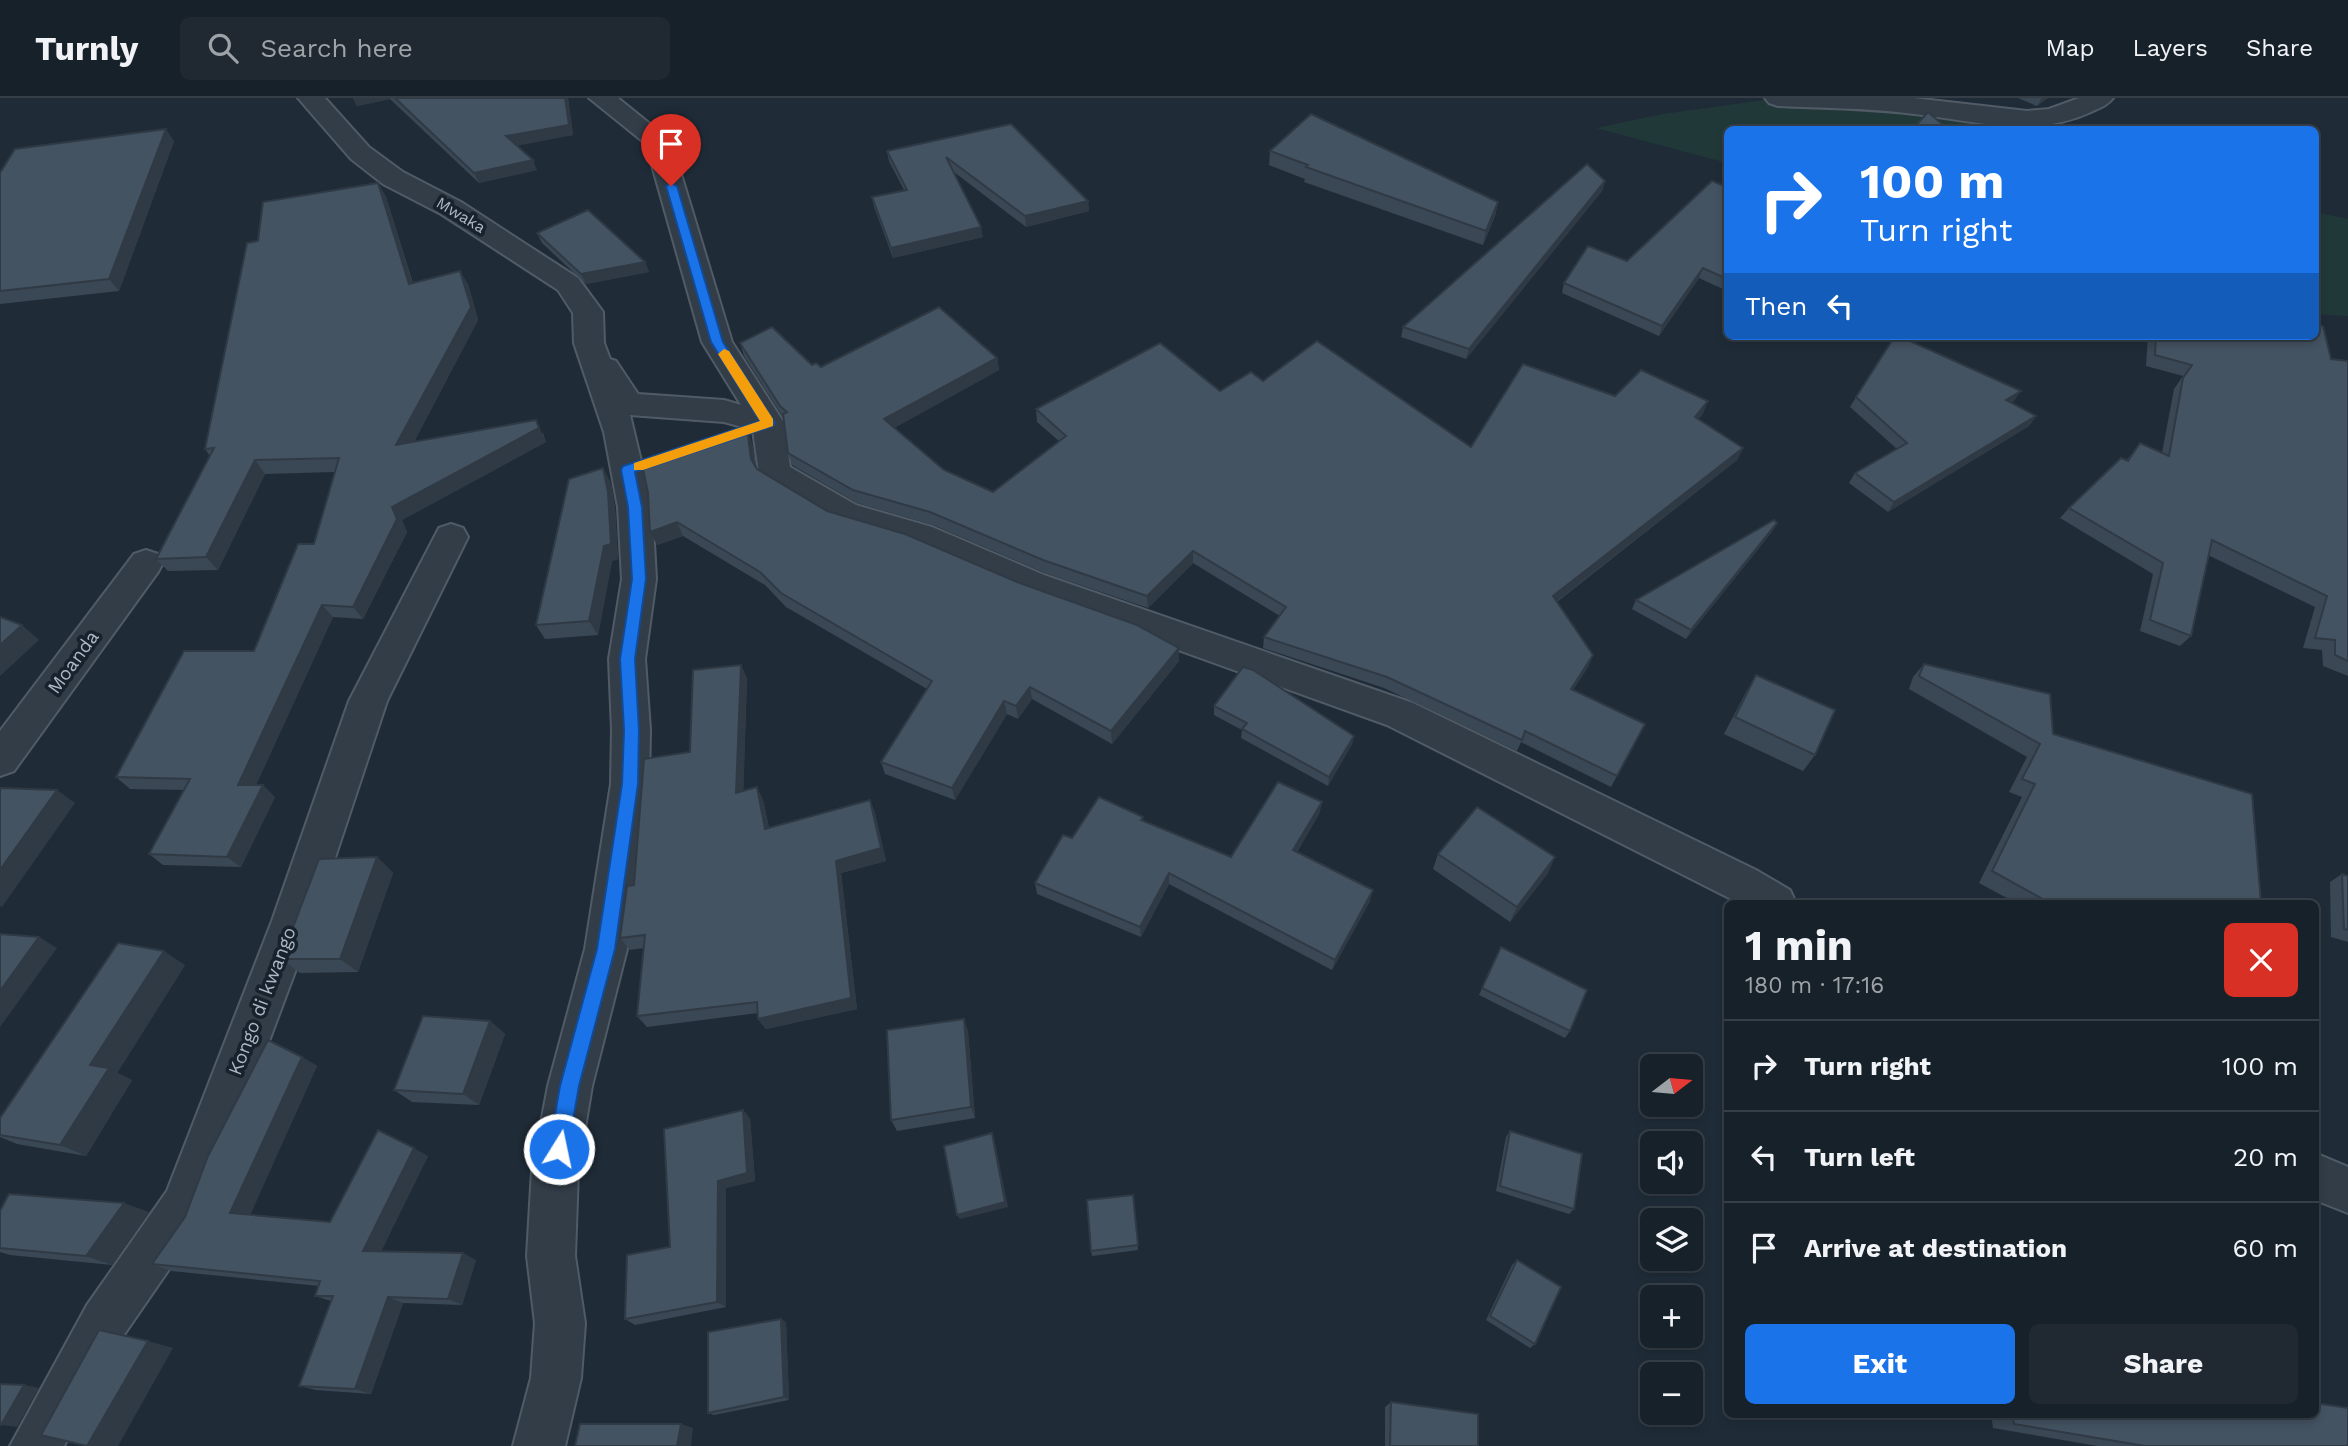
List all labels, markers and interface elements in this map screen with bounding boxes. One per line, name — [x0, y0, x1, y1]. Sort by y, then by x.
search box — [180, 17, 670, 80]
text: Turnly — [35, 29, 138, 68]
icon: search — [204, 29, 242, 67]
text: Search here — [260, 33, 413, 63]
text: Map — [2046, 34, 2094, 62]
text: Layers — [2132, 34, 2208, 62]
text: Share — [2246, 34, 2313, 62]
pin — [641, 114, 701, 186]
icon: arrive — [652, 125, 690, 163]
text: 100 m — [1860, 152, 2004, 210]
icon: right — [1745, 154, 1836, 245]
street label: Mwaka — [433, 193, 489, 237]
text: Turn right — [1860, 211, 2012, 249]
icon: left — [1821, 287, 1859, 325]
text: Then — [1745, 291, 1807, 321]
street label: Moanda — [42, 626, 104, 698]
text: 1 min — [1745, 921, 1853, 970]
button: close — [2224, 923, 2298, 997]
street label: Kongo di kwango — [223, 924, 301, 1078]
text: 180 m · 17:16 — [1745, 972, 1884, 999]
icon: right — [1745, 1047, 1783, 1085]
text: Turn right — [1804, 1051, 1931, 1081]
text: 100 m — [2222, 1051, 2298, 1081]
north arrow — [1640, 1054, 1703, 1116]
map controls — [1640, 1054, 1703, 1425]
position arrow — [522, 1112, 596, 1186]
button: sound — [1640, 1131, 1703, 1194]
icon: left — [1745, 1138, 1783, 1176]
text: Turn left — [1804, 1142, 1915, 1172]
text: 20 m — [2233, 1142, 2298, 1172]
button: layers — [1640, 1208, 1703, 1271]
icon: arrive — [1745, 1229, 1783, 1267]
text: Arrive at destination — [1804, 1233, 2067, 1263]
text: 60 m — [2232, 1233, 2298, 1263]
button: + — [1640, 1285, 1703, 1348]
button: Exit — [1745, 1324, 2015, 1404]
button: Share — [2029, 1324, 2298, 1404]
button: − — [1640, 1362, 1703, 1425]

